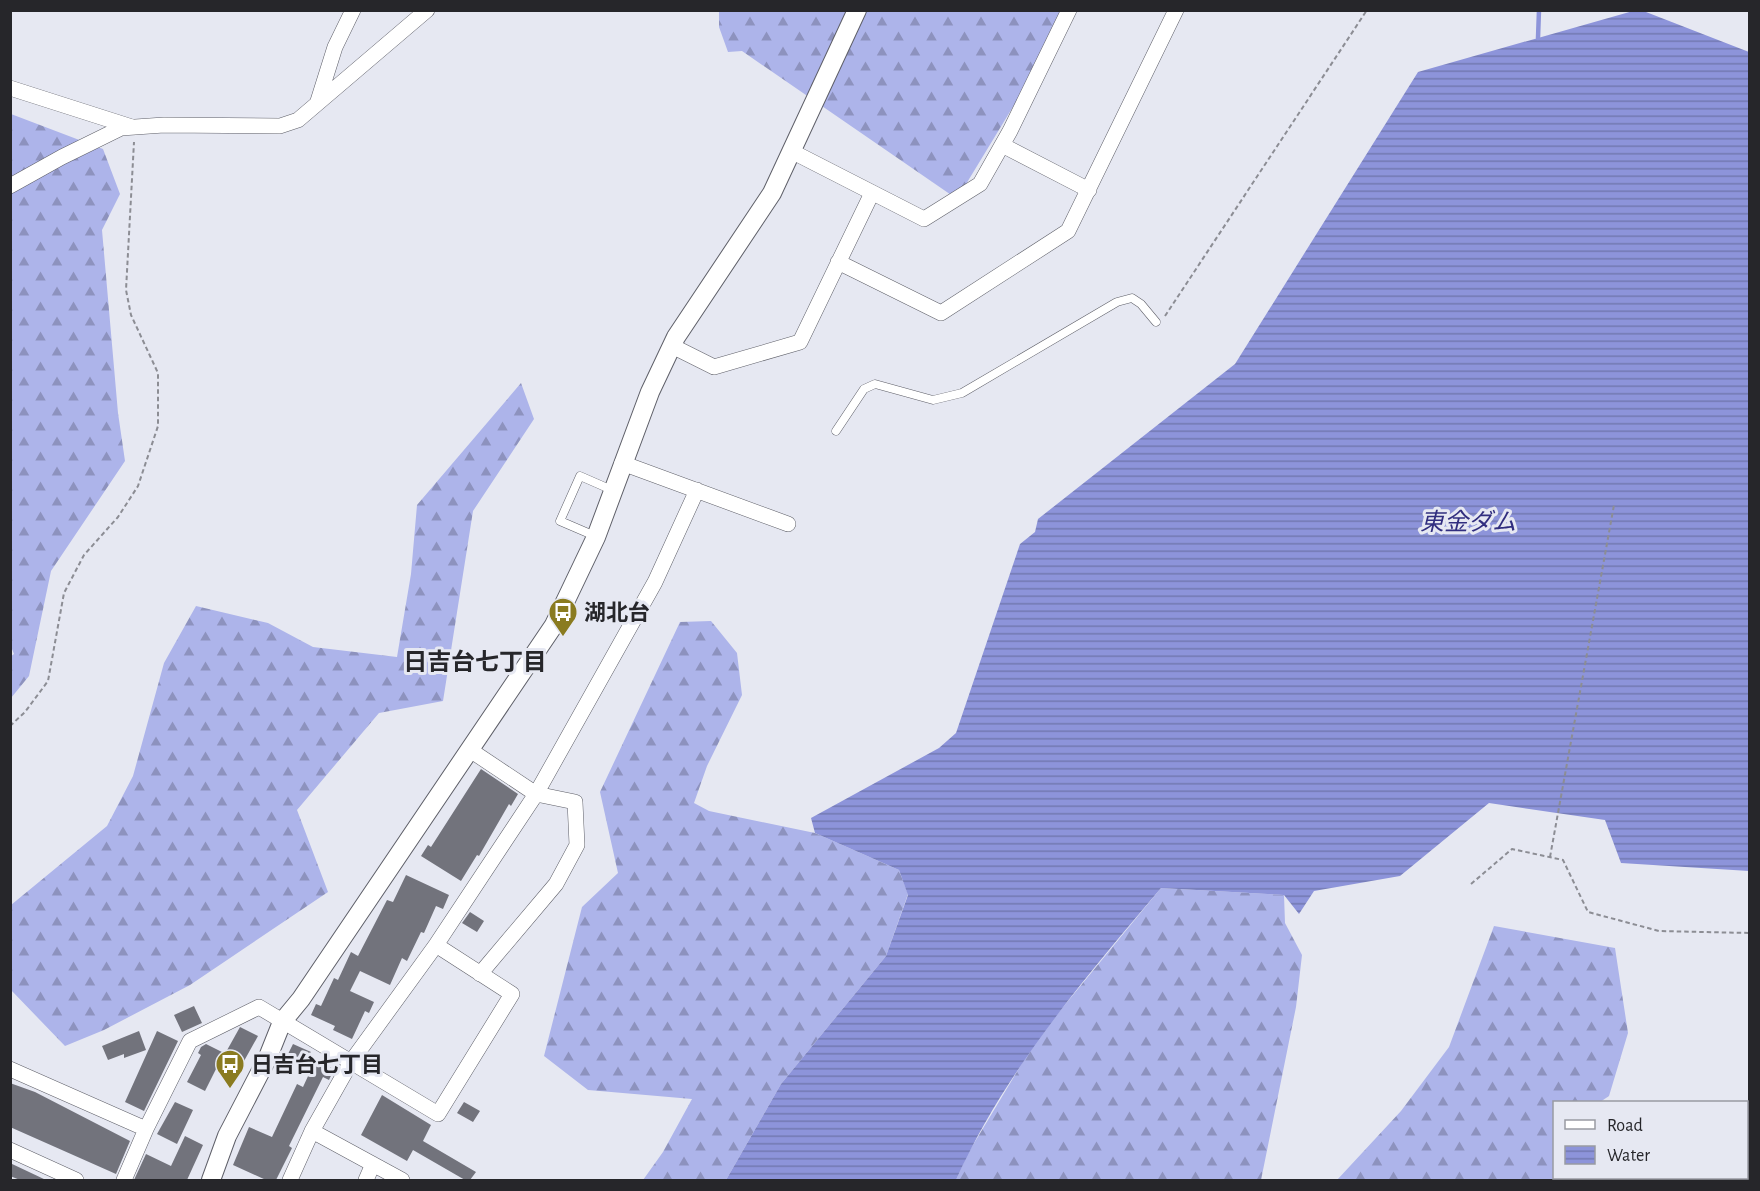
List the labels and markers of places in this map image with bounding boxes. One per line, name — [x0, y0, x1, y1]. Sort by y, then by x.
bus stop icon: 湖北台 — [547, 596, 579, 638]
place label: 湖北台 — [584, 601, 650, 624]
bus stop icon: 日吉台七丁目 — [214, 1048, 246, 1090]
place label: 日吉台七丁目 — [251, 1053, 383, 1076]

